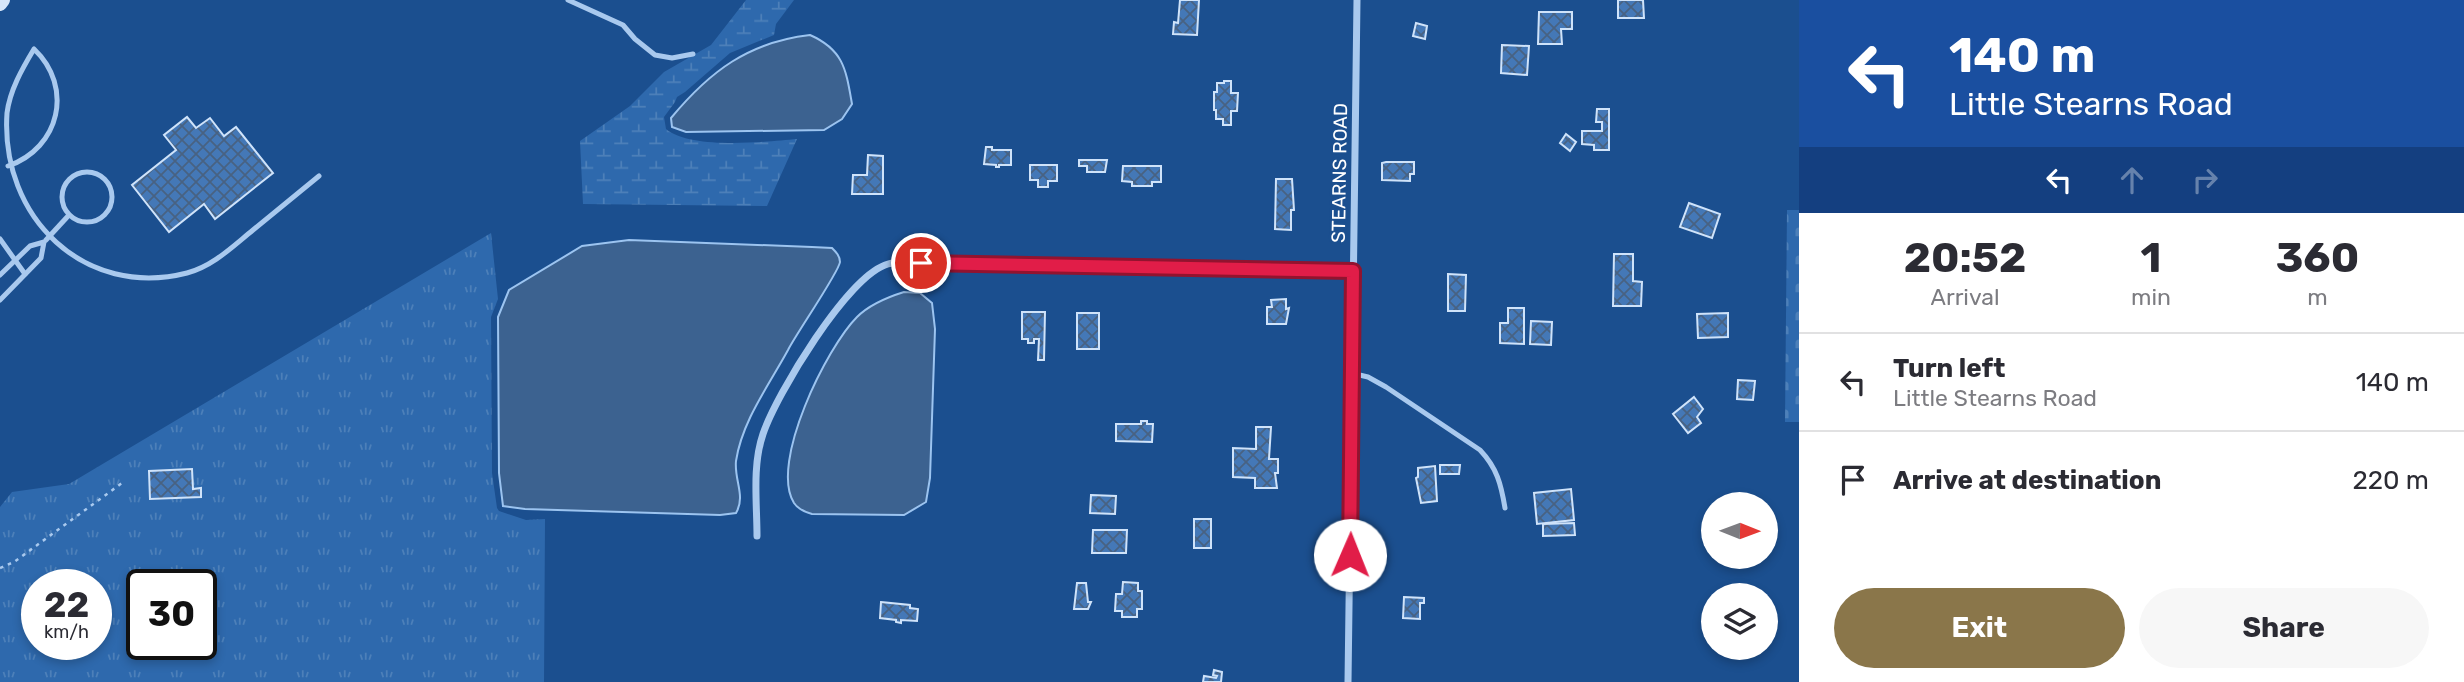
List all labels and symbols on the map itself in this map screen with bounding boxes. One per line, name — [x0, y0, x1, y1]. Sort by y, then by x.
street label: STEARNS ROAD — [1327, 103, 1352, 243]
pin — [891, 233, 951, 293]
north arrow — [1701, 492, 1778, 569]
position arrow — [1313, 518, 1387, 592]
speed limit sign: 30 — [126, 569, 217, 660]

